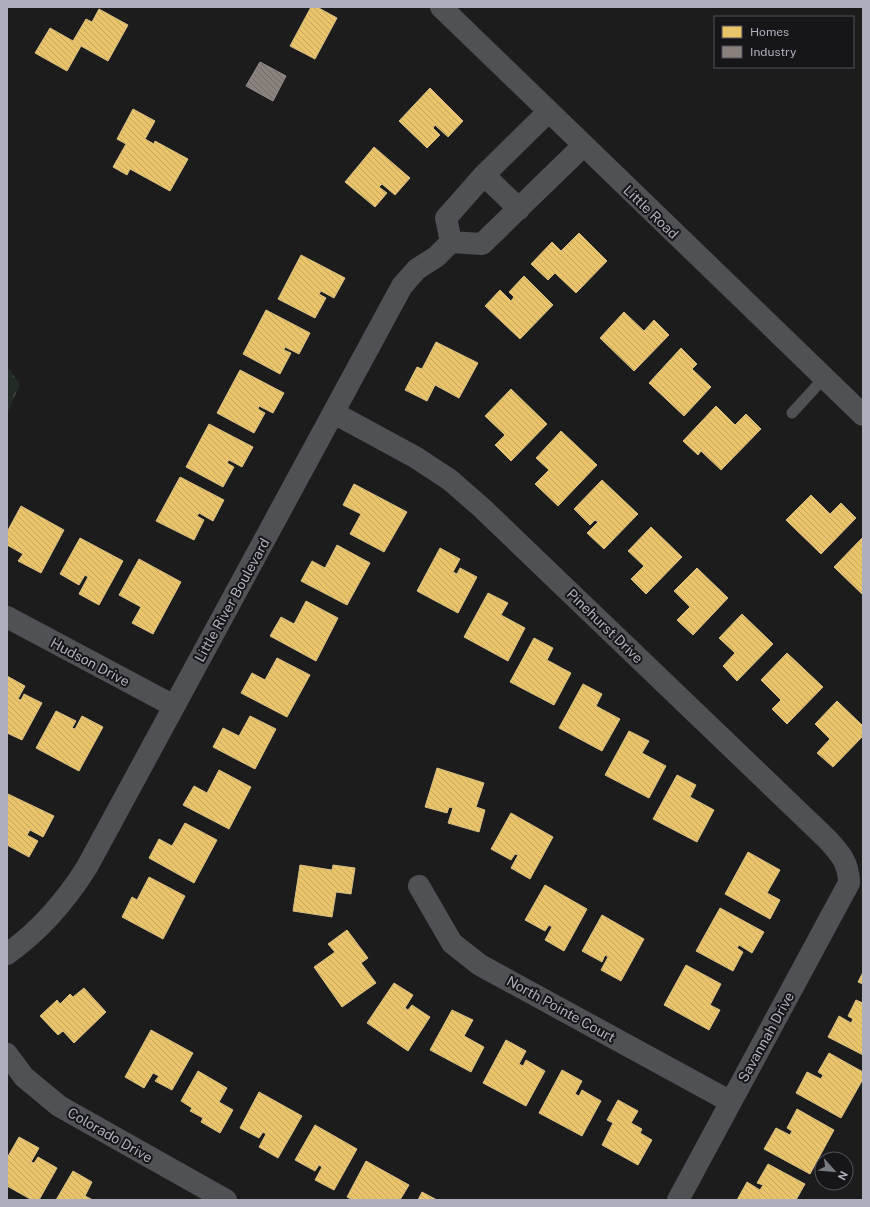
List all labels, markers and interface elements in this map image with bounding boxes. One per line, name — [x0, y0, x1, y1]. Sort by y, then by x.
legend — [714, 16, 854, 68]
text: Homes — [750, 25, 789, 39]
text: Industry — [750, 45, 797, 59]
street label: Little Road — [620, 182, 682, 242]
street label: Little River Boulevard — [191, 535, 273, 665]
street label: Pinehurst Drive — [564, 586, 646, 666]
street label: Hudson Drive — [48, 634, 132, 690]
street label: North Pointe Court — [504, 973, 618, 1045]
street label: Savannah Drive — [735, 989, 797, 1085]
street label: Colorado Drive — [65, 1104, 155, 1166]
north arrow — [814, 1151, 854, 1191]
text: N — [836, 1169, 850, 1182]

